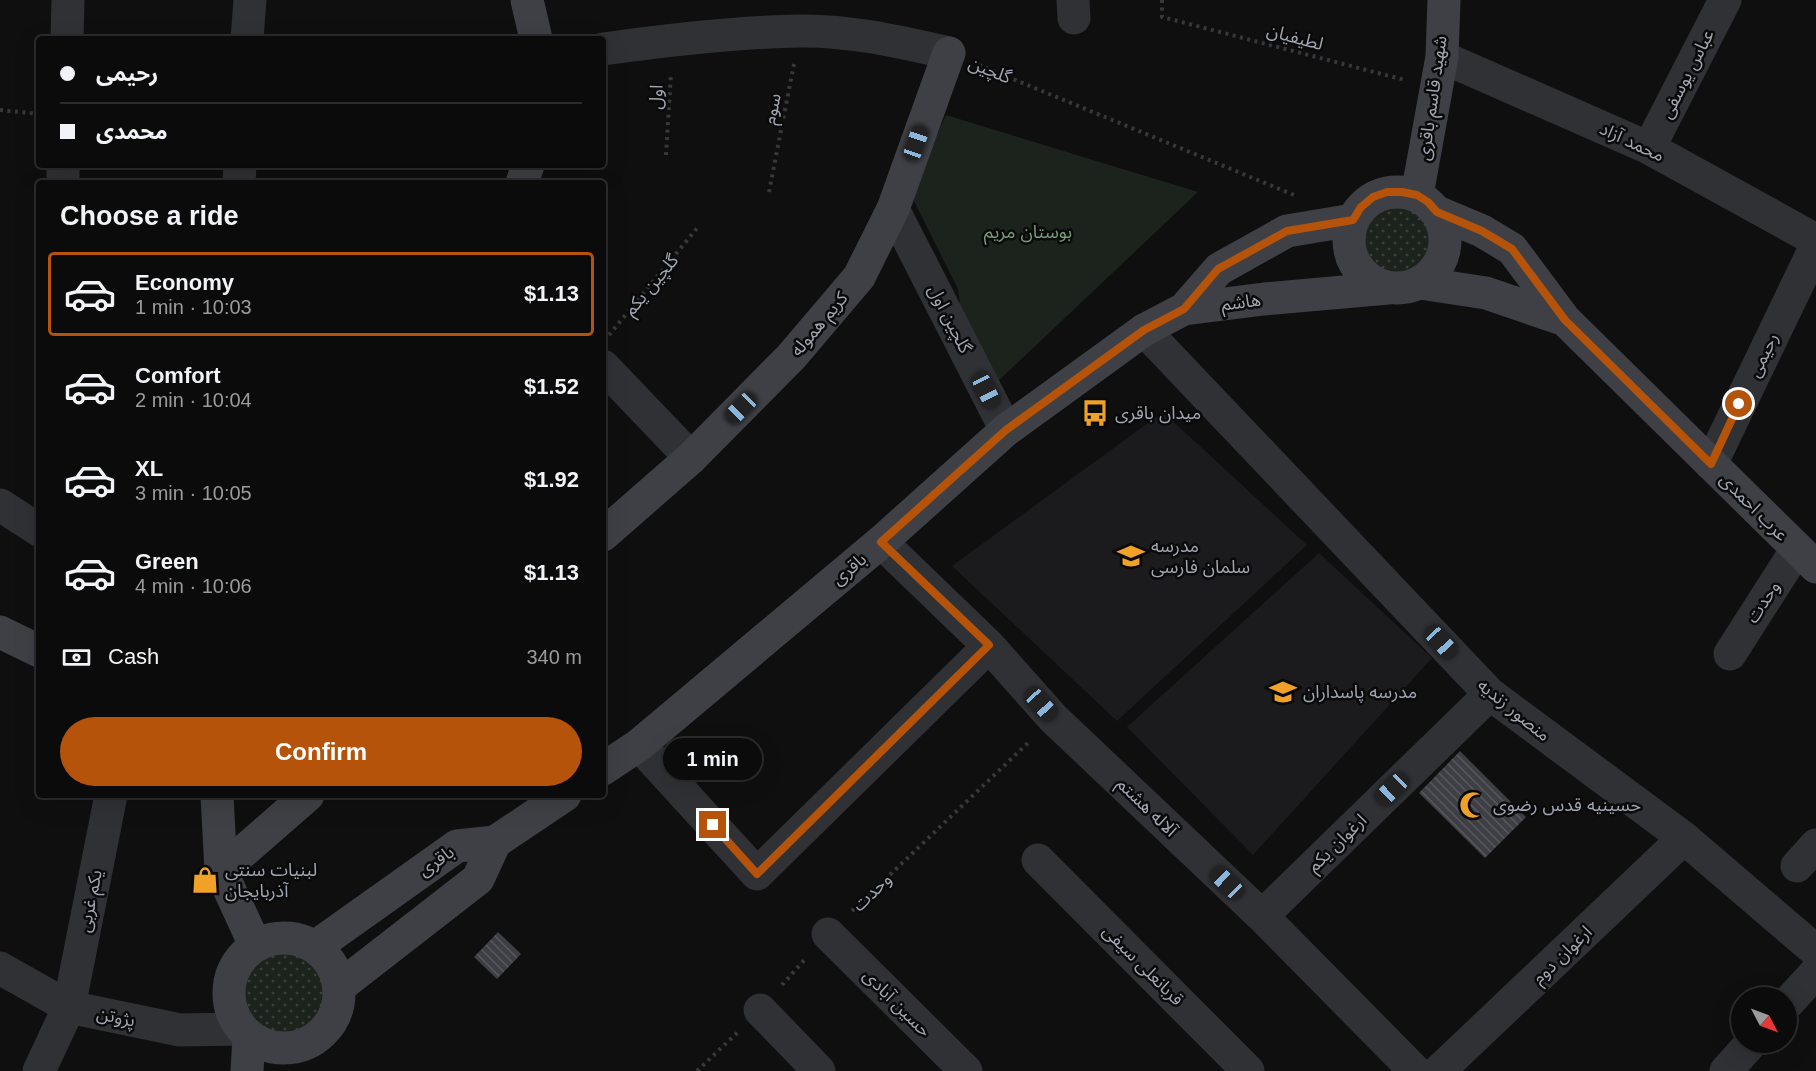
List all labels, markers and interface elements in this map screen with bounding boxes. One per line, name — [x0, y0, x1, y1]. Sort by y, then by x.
street label: لطیفیان — [1264, 20, 1325, 55]
street label: عباس یوسفی — [1656, 26, 1719, 122]
street label: شهید قاسم باقری — [1413, 34, 1454, 162]
street label: گلچین — [965, 52, 1015, 89]
text: رحیمی — [96, 61, 158, 86]
street label: اول — [645, 84, 668, 110]
street label: سوم — [759, 92, 789, 127]
street label: محمد آزاد — [1596, 118, 1668, 167]
text: محمدی — [96, 119, 168, 144]
car — [902, 123, 930, 163]
text: Choose a ride — [60, 201, 239, 231]
park label: بوستان مریم — [984, 222, 1072, 245]
street label: گلچین یکم — [620, 250, 685, 322]
icon: car — [63, 267, 117, 321]
text: Economy — [135, 270, 234, 295]
text: $1.13 — [524, 281, 579, 306]
street label: گلچین اول — [923, 281, 976, 357]
street label: کریم هموله — [787, 288, 854, 362]
street label: هاشم — [1220, 290, 1262, 317]
text: 1 min · 10:03 — [135, 296, 252, 318]
street label: رحیمی — [1744, 330, 1783, 381]
icon: car — [63, 360, 117, 414]
text: Comfort — [135, 363, 221, 388]
car — [970, 370, 1002, 410]
text: $1.52 — [524, 374, 579, 399]
text: 2 min · 10:04 — [135, 389, 252, 411]
car — [722, 389, 760, 427]
route start — [1725, 390, 1752, 417]
bus stop icon: میدان باقری — [1080, 398, 1110, 428]
place label: میدان باقری — [1115, 403, 1201, 424]
icon: car — [63, 453, 117, 507]
text: XL — [135, 456, 163, 481]
text: $1.92 — [524, 467, 579, 492]
street label: عرب احمدی — [1715, 469, 1792, 546]
text: 3 min · 10:05 — [135, 482, 252, 504]
place label: مدرسه سلمان فارسی — [1151, 536, 1250, 578]
school or university icon: مدرسه سلمان فارسی — [1116, 541, 1146, 571]
icon: car — [63, 546, 117, 600]
text: Green — [135, 549, 199, 574]
street label: باقری — [828, 549, 871, 590]
text: $1.13 — [524, 560, 579, 585]
text: 4 min · 10:06 — [135, 575, 252, 597]
street label: وحدت — [1742, 577, 1784, 627]
car — [1422, 623, 1460, 661]
icon: cash — [60, 641, 93, 674]
text: Cash — [108, 644, 159, 669]
text: 340 m — [526, 646, 582, 668]
street label: منصور زندیه — [1473, 675, 1554, 746]
school or university icon: مدرسه پاسداران — [1268, 677, 1298, 707]
place label: مدرسه پاسداران — [1303, 682, 1417, 703]
car — [1022, 685, 1060, 723]
button: Confirm — [60, 717, 582, 786]
callout: 1 min — [664, 738, 762, 780]
text: 1 min — [686, 748, 739, 770]
car — [1373, 770, 1411, 808]
street label: آلاله هشتم — [1111, 774, 1182, 843]
mosque icon: حسینیه قدس رضوی — [1458, 790, 1488, 820]
place label: حسینیه قدس رضوی — [1493, 795, 1641, 816]
street label: ارغوان یکم — [1303, 810, 1373, 878]
route end — [699, 811, 726, 838]
street label: باقری — [414, 842, 458, 881]
place label: لبنیات سنتی آذربایجان — [225, 860, 317, 902]
car — [1208, 864, 1246, 902]
shop icon: لبنیات سنتی آذربایجان — [190, 865, 220, 895]
street label: یکم غربی — [74, 868, 109, 935]
street label: وحدت — [848, 869, 896, 915]
street label: قربانعلی سیفی — [1098, 921, 1187, 1010]
street label: ارغوان دوم — [1528, 922, 1599, 991]
street label: حسین آبادی — [858, 965, 935, 1042]
north arrow — [1731, 987, 1797, 1053]
map controls — [1731, 987, 1797, 1053]
street label: پژوتن — [95, 1003, 137, 1032]

